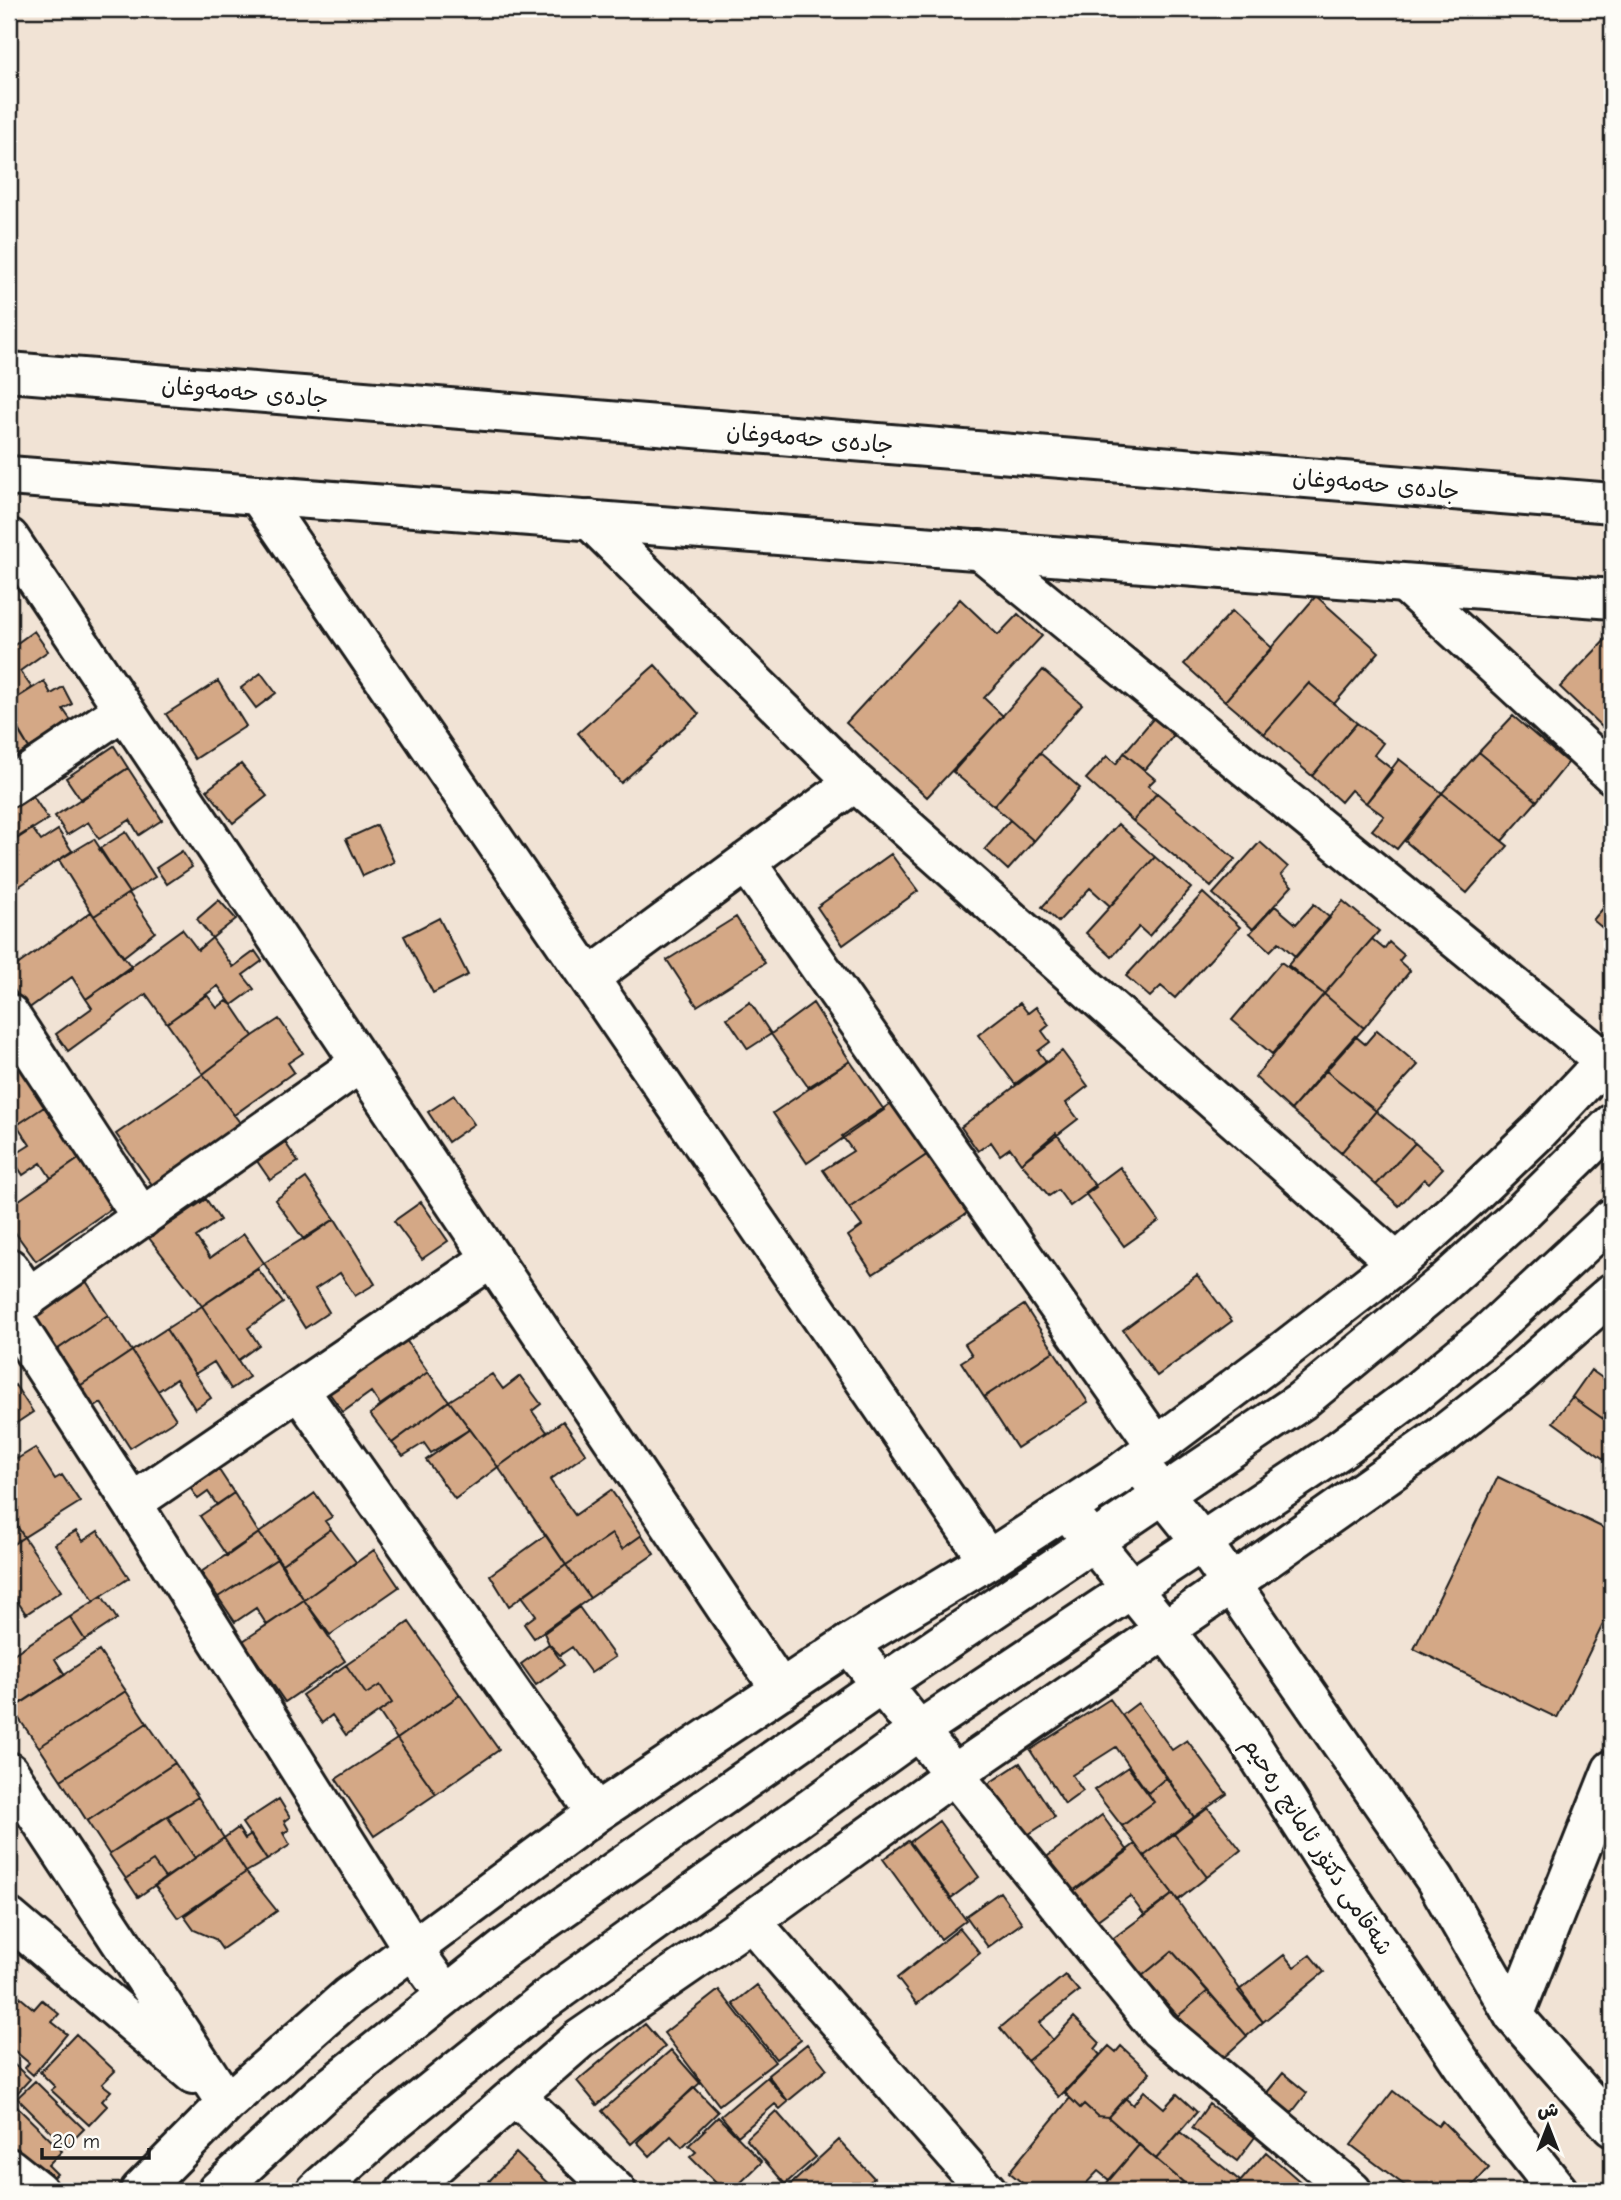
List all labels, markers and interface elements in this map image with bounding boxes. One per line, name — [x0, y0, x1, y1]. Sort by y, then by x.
street label: جادەی حەمەوغان — [160, 372, 330, 413]
street label: جادەی حەمەوغان — [725, 418, 895, 459]
street label: جادەی حەمەوغان — [1291, 464, 1461, 505]
street label: شەقامی دکتۆر ئامانج رەحیم — [1233, 1732, 1398, 1963]
north arrow — [1512, 2092, 1582, 2162]
text: ش — [1538, 2099, 1559, 2121]
scale bar — [42, 2116, 149, 2160]
text: 20 m — [52, 2129, 100, 2153]

